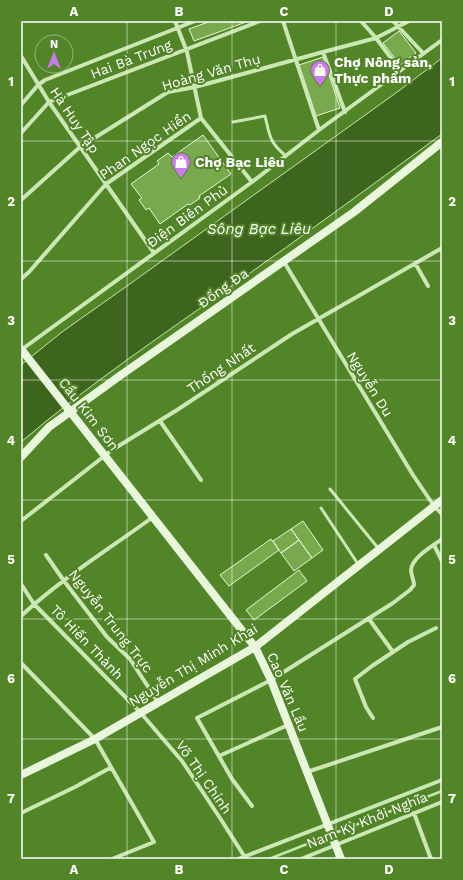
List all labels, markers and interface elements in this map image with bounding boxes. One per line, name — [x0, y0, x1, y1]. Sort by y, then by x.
text: A — [70, 4, 79, 19]
text: B — [175, 4, 184, 19]
text: C — [280, 4, 289, 19]
text: D — [384, 4, 394, 19]
north arrow — [34, 34, 74, 74]
street label: Hai Bà Trưng — [88, 36, 174, 82]
text: N — [50, 38, 58, 51]
street label: Hoàng Văn Thụ — [160, 50, 262, 94]
place label: Chợ Nông sản, Thực phẩm — [334, 54, 432, 86]
shop icon: Chợ Nông sản, Thực phẩm — [309, 59, 331, 87]
text: 1 — [8, 74, 14, 89]
text: 1 — [449, 74, 455, 89]
street label: Hà Huy Tập — [47, 84, 103, 156]
street label: Phan Ngọc Hiển — [96, 108, 194, 182]
shop icon: Chợ Bạc Liêu — [170, 151, 192, 179]
place label: Chợ Bạc Liêu — [195, 154, 284, 170]
street label: Điện Biên Phủ — [144, 181, 230, 251]
text: 2 — [7, 194, 15, 209]
text: 2 — [448, 194, 456, 209]
water label: Sông Bạc Liêu — [207, 220, 311, 238]
street label: Đống Đa — [195, 265, 251, 311]
text: 3 — [7, 313, 15, 328]
text: 3 — [448, 313, 456, 328]
street label: Thống Nhất — [184, 339, 258, 397]
street label: Nguyễn Du — [344, 349, 396, 419]
street label: Cầu Kim Sơn — [56, 374, 122, 454]
text: 4 — [7, 433, 16, 448]
text: 4 — [448, 433, 457, 448]
text: 5 — [7, 552, 15, 567]
text: 5 — [448, 552, 456, 567]
street label: Nguyễn Trung Trực — [66, 566, 156, 676]
street label: Tô Hiến Thành — [47, 601, 127, 683]
street label: Nguyễn Thị Minh Khai — [126, 620, 260, 710]
street label: Cao Văn Lầu — [264, 650, 312, 734]
text: 6 — [7, 671, 15, 686]
text: 6 — [448, 671, 456, 686]
street label: Võ Thị Chính — [173, 737, 235, 817]
street label: Nam Kỳ Khởi Nghĩa — [304, 788, 430, 852]
text: 7 — [7, 791, 15, 806]
text: 7 — [448, 791, 456, 806]
text: A — [70, 862, 79, 877]
text: B — [175, 862, 184, 877]
text: C — [280, 862, 289, 877]
text: D — [384, 862, 394, 877]

